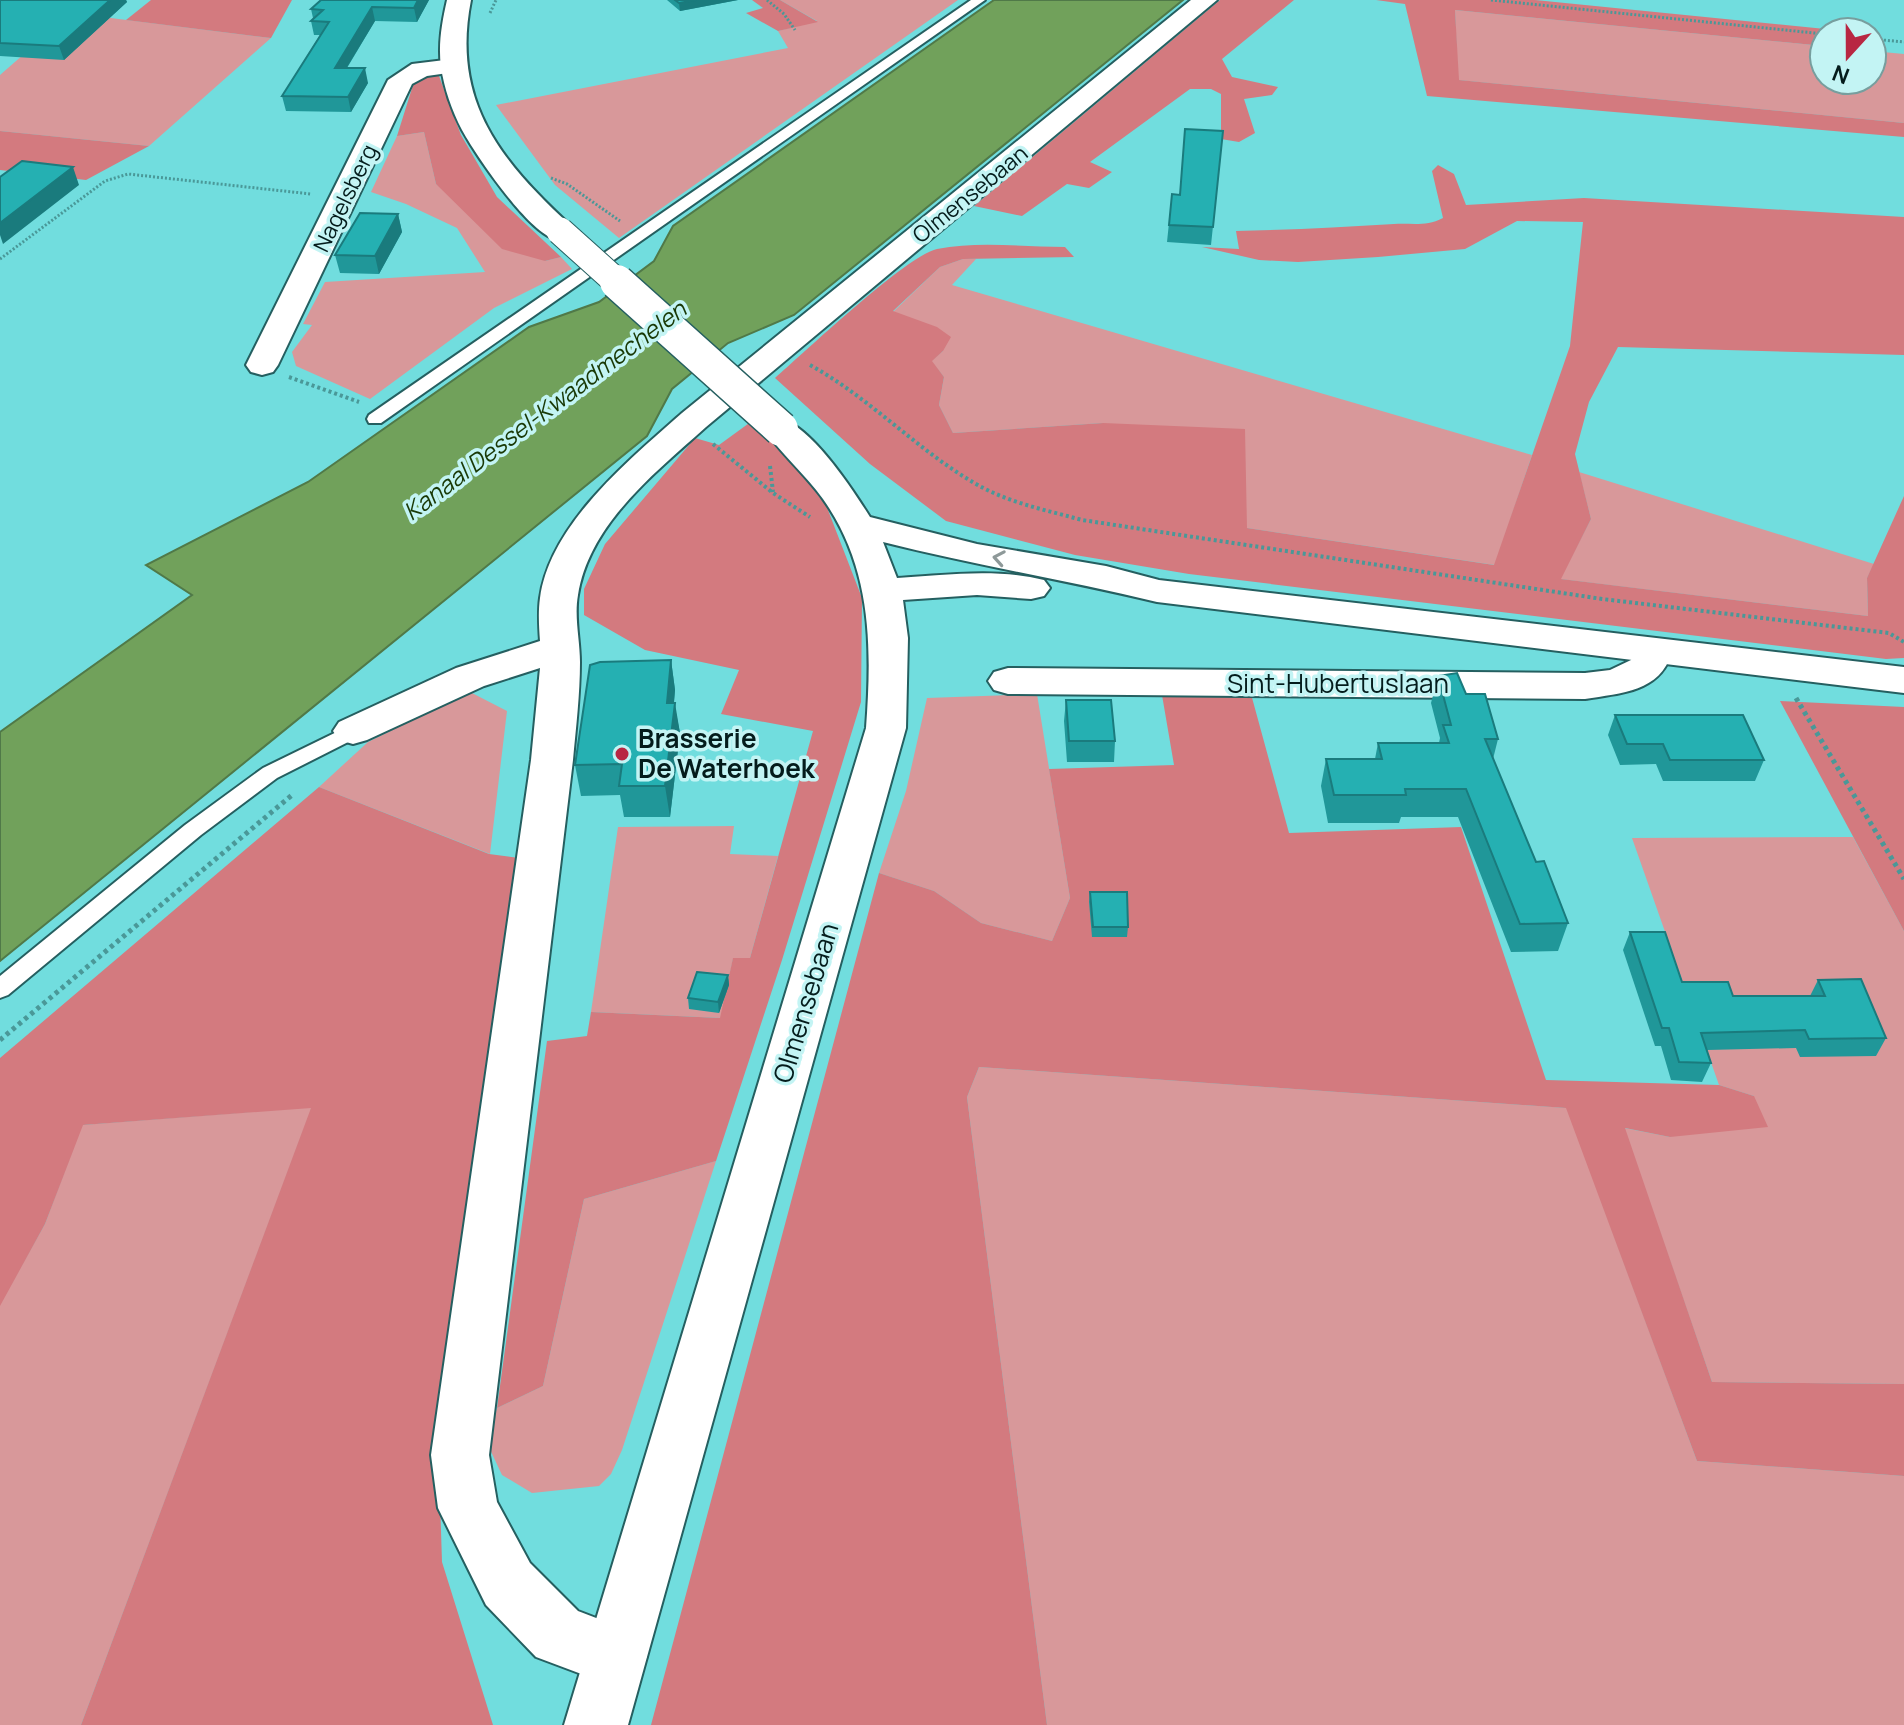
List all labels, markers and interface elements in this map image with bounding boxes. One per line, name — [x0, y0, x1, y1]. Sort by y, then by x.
north arrow — [1808, 16, 1888, 96]
text: N — [1828, 58, 1854, 92]
street label: Olmensebaan — [906, 138, 1034, 250]
street label: Nagelsberg — [306, 139, 384, 257]
water label: Kanaal Dessel-Kwaadmechelen — [396, 292, 693, 527]
one-way arrow — [992, 551, 1005, 568]
street label: Sint-Hubertuslaan — [1227, 665, 1449, 701]
place label: Brasserie De Waterhoek — [638, 720, 816, 786]
marker: Brasserie De Waterhoek — [613, 745, 631, 763]
street label: Olmensebaan — [764, 918, 846, 1087]

